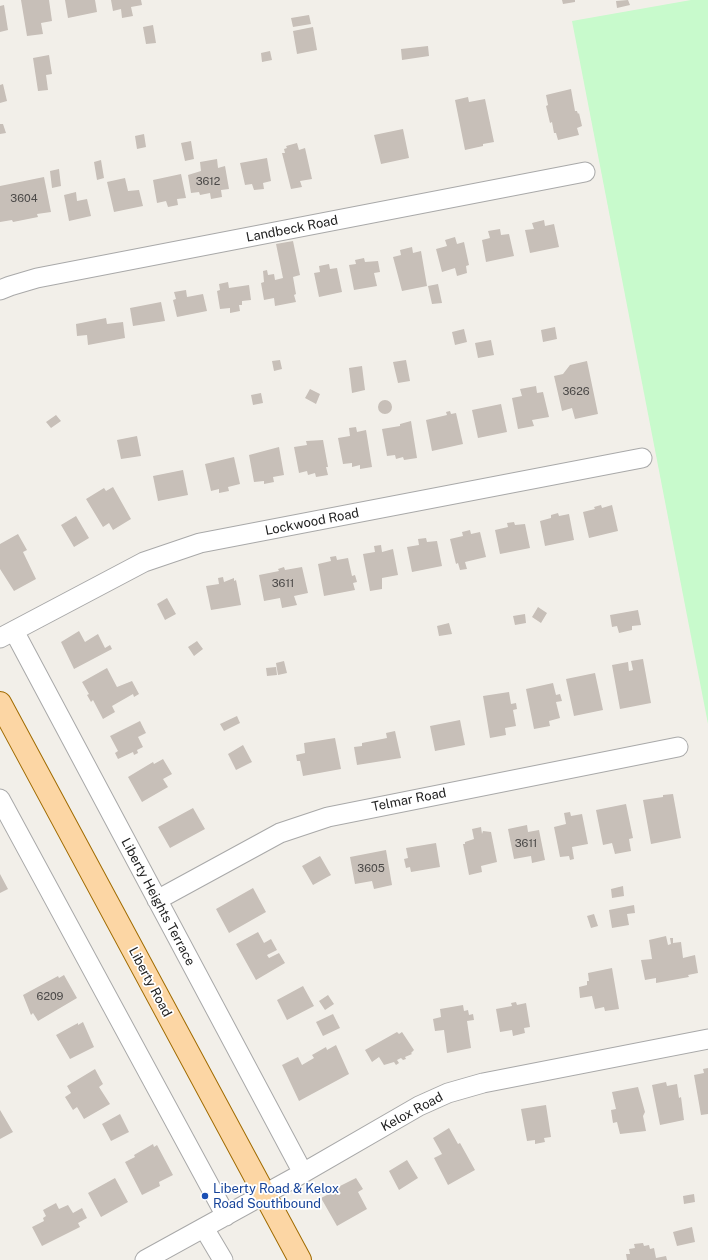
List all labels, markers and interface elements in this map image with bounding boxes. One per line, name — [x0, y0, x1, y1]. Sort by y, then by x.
house number: 3612 — [196, 175, 220, 189]
house number: 3604 — [10, 192, 38, 206]
street label: Landbeck Road — [245, 212, 339, 246]
house number: 3626 — [562, 385, 590, 399]
street label: Lockwood Road — [264, 505, 360, 539]
house number: 3611 — [272, 577, 294, 591]
street label: Telmar Road — [370, 785, 448, 815]
street label: Liberty Heights Terrace — [118, 836, 198, 968]
house number: 3611 — [515, 837, 537, 851]
house number: 3605 — [357, 862, 385, 876]
street label: Liberty Road — [125, 944, 175, 1020]
house number: 6209 — [37, 990, 63, 1004]
street label: Kelox Road — [378, 1089, 446, 1135]
place label: Liberty Road & Kelox Road Southbound — [213, 1181, 339, 1212]
marker: Liberty Road & Kelox Road Southbound — [200, 1191, 210, 1201]

